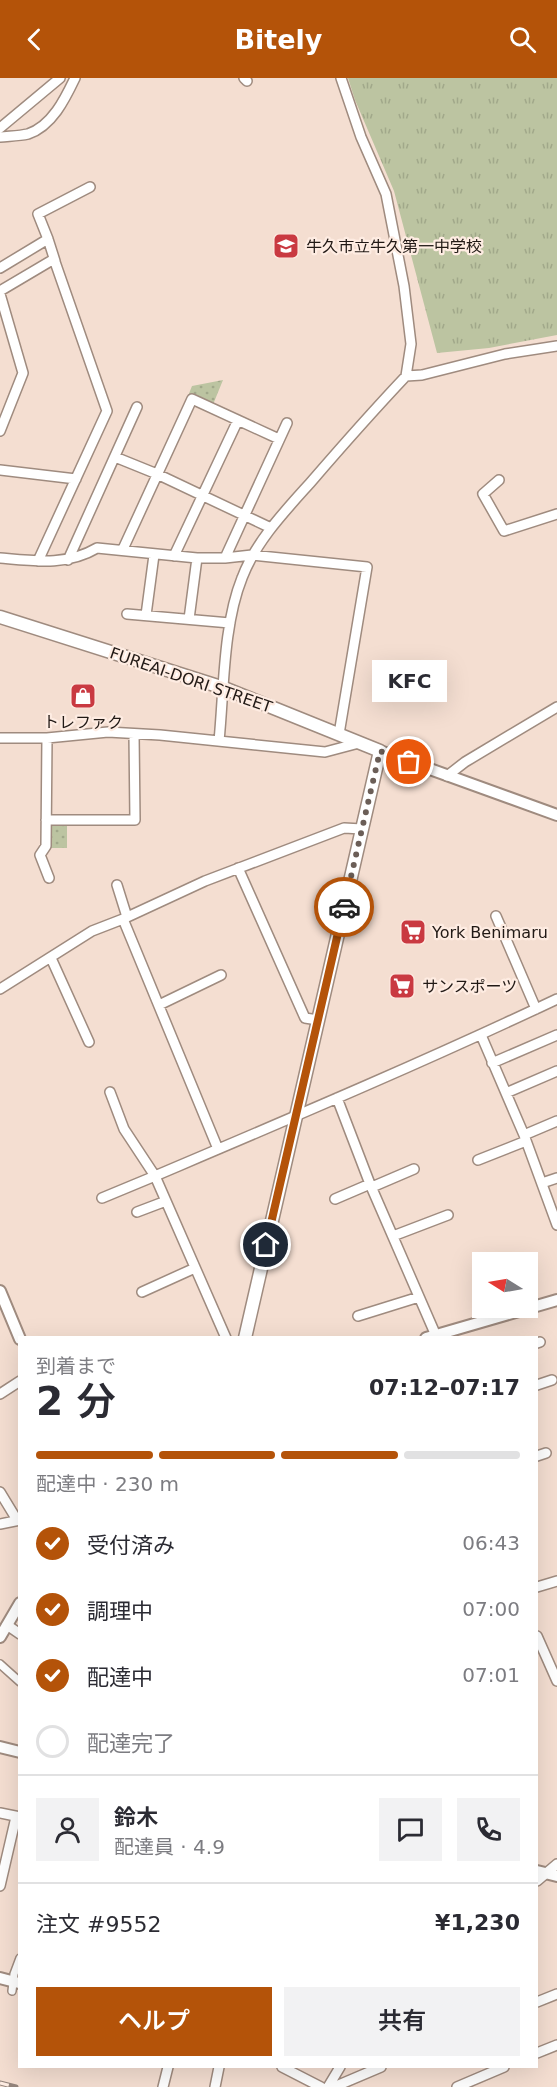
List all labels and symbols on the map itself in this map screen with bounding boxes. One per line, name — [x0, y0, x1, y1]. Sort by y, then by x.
school or university icon: 牛久市立牛久第一中学校 — [271, 231, 301, 261]
place label: 牛久市立牛久第一中学校 — [306, 237, 482, 256]
street label: FUREAI-DORI STREET — [107, 643, 275, 717]
callout: KFC — [372, 660, 446, 702]
shop icon: トレファク — [68, 681, 98, 711]
place label: トレファク — [43, 713, 123, 732]
pin — [383, 736, 434, 787]
courier — [314, 877, 374, 937]
supermarket icon: York Benimaru — [398, 917, 428, 947]
place label: York Benimaru — [431, 923, 548, 942]
supermarket icon: サンスポーツ — [387, 971, 417, 1001]
place label: サンスポーツ — [422, 977, 517, 996]
pin — [240, 1219, 291, 1270]
north arrow — [472, 1252, 538, 1318]

